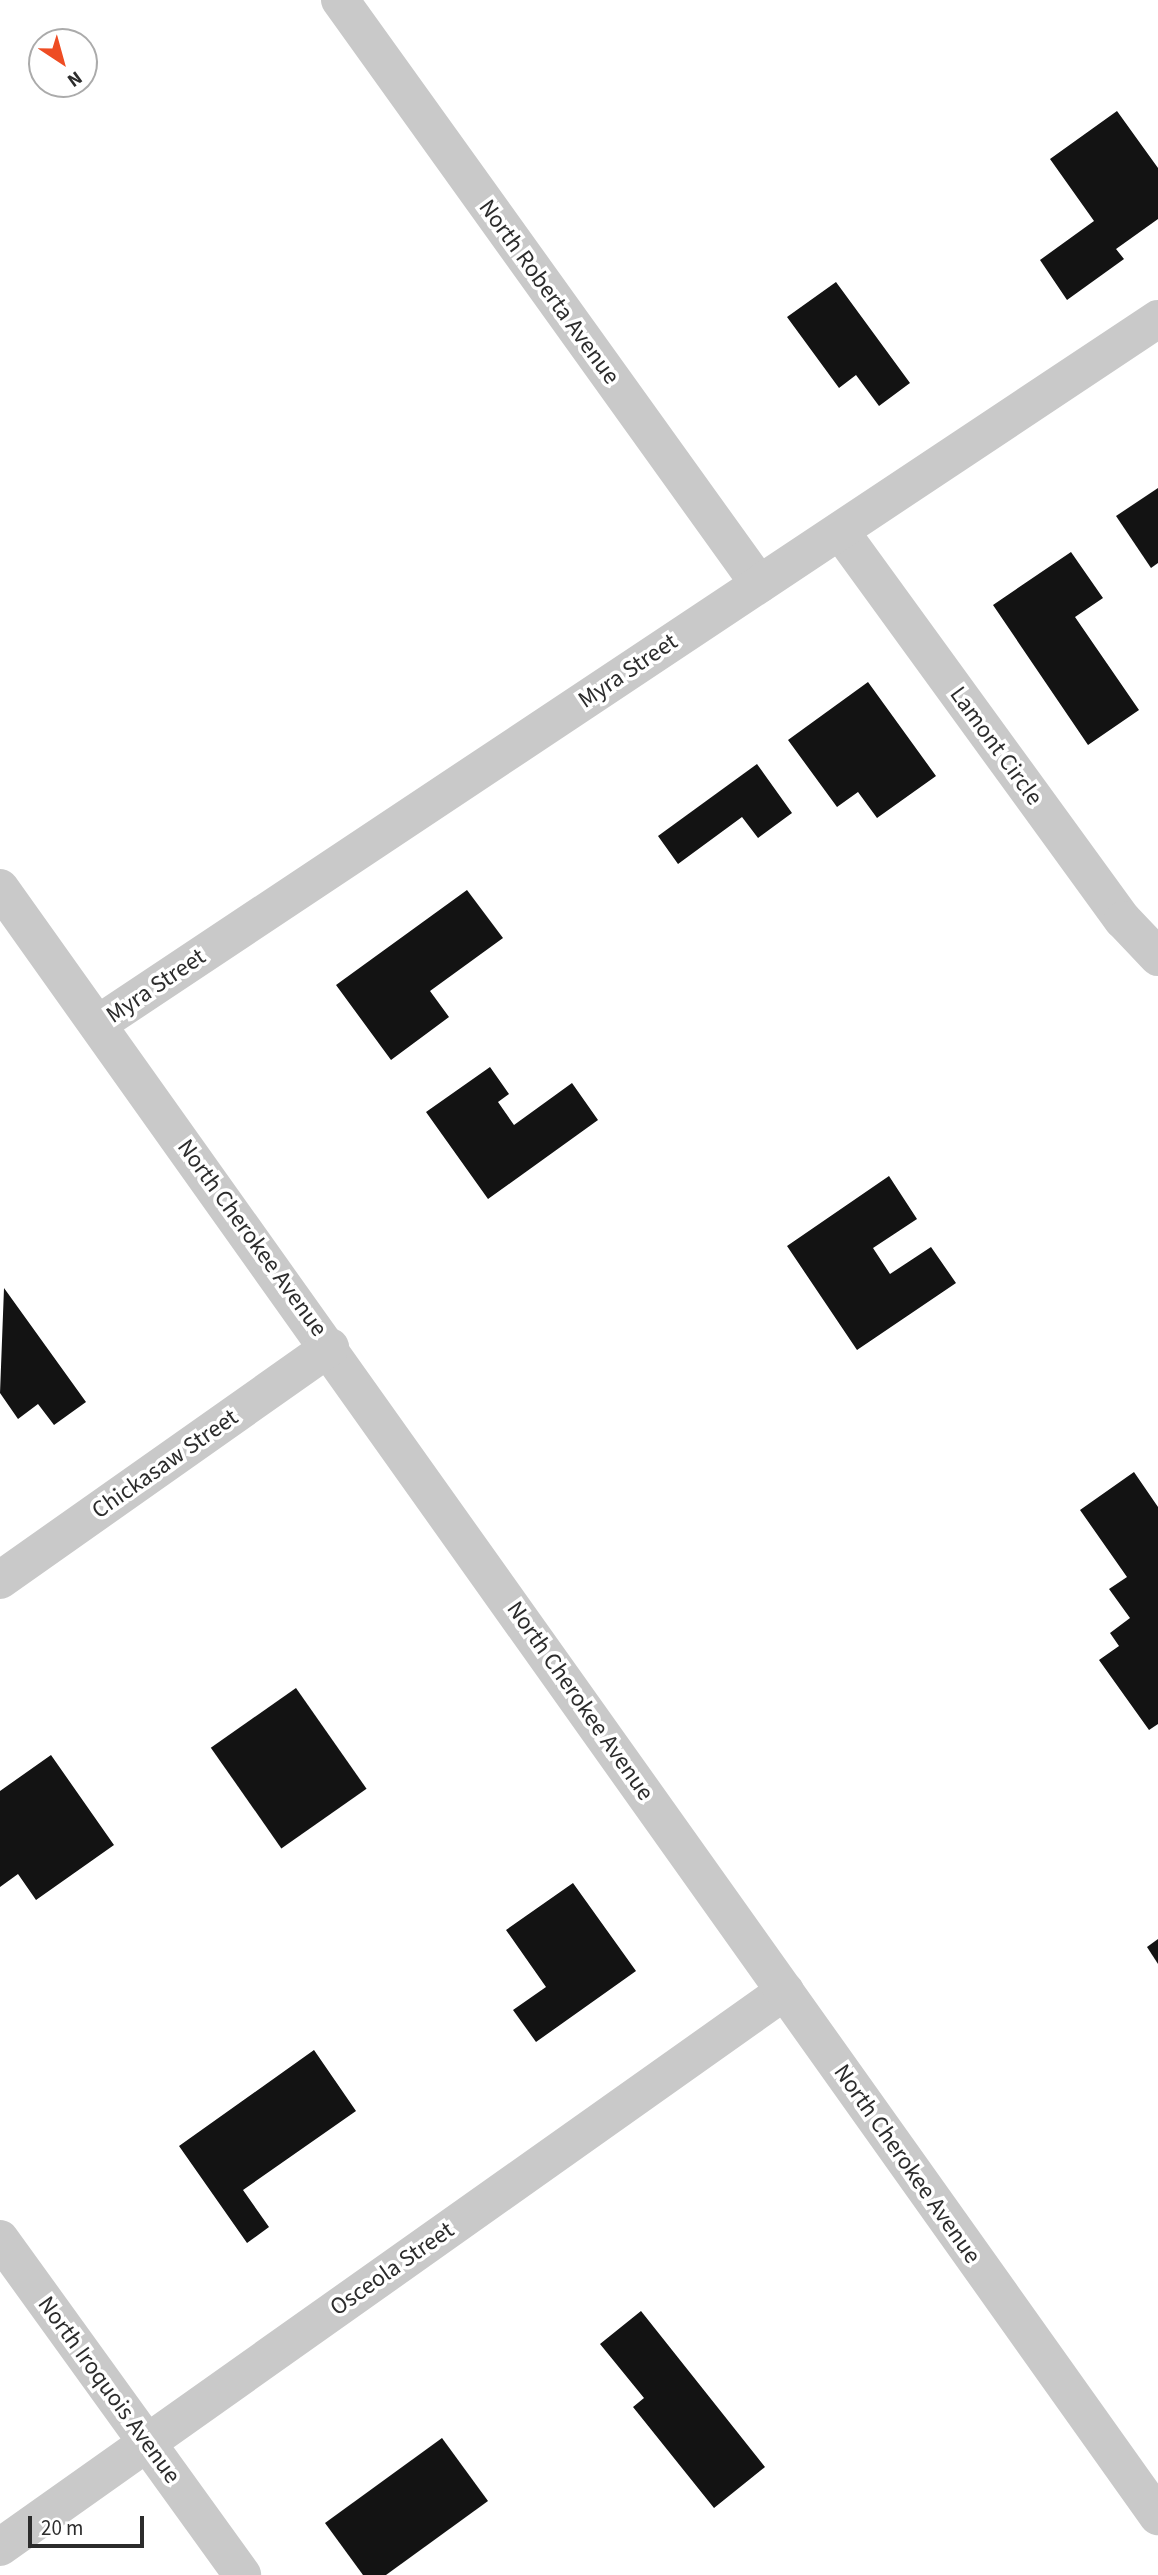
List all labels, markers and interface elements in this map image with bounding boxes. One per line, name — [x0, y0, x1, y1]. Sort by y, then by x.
north arrow — [28, 28, 98, 98]
text: N — [61, 64, 88, 93]
street label: North Roberta Avenue — [472, 194, 626, 390]
street label: Myra Street — [573, 627, 683, 715]
street label: Lamont Circle — [943, 681, 1049, 811]
street label: Myra Street — [101, 942, 211, 1030]
street label: North Cherokee Avenue — [171, 1134, 333, 1342]
street label: Chickasaw Street — [86, 1403, 244, 1525]
street label: North Cherokee Avenue — [500, 1596, 660, 1806]
street label: North Cherokee Avenue — [827, 2059, 987, 2269]
street label: Osceola Street — [325, 2216, 459, 2322]
street label: North Iroquois Avenue — [31, 2291, 187, 2489]
scale bar — [32, 2502, 147, 2546]
text: 20 m — [41, 2513, 83, 2543]

